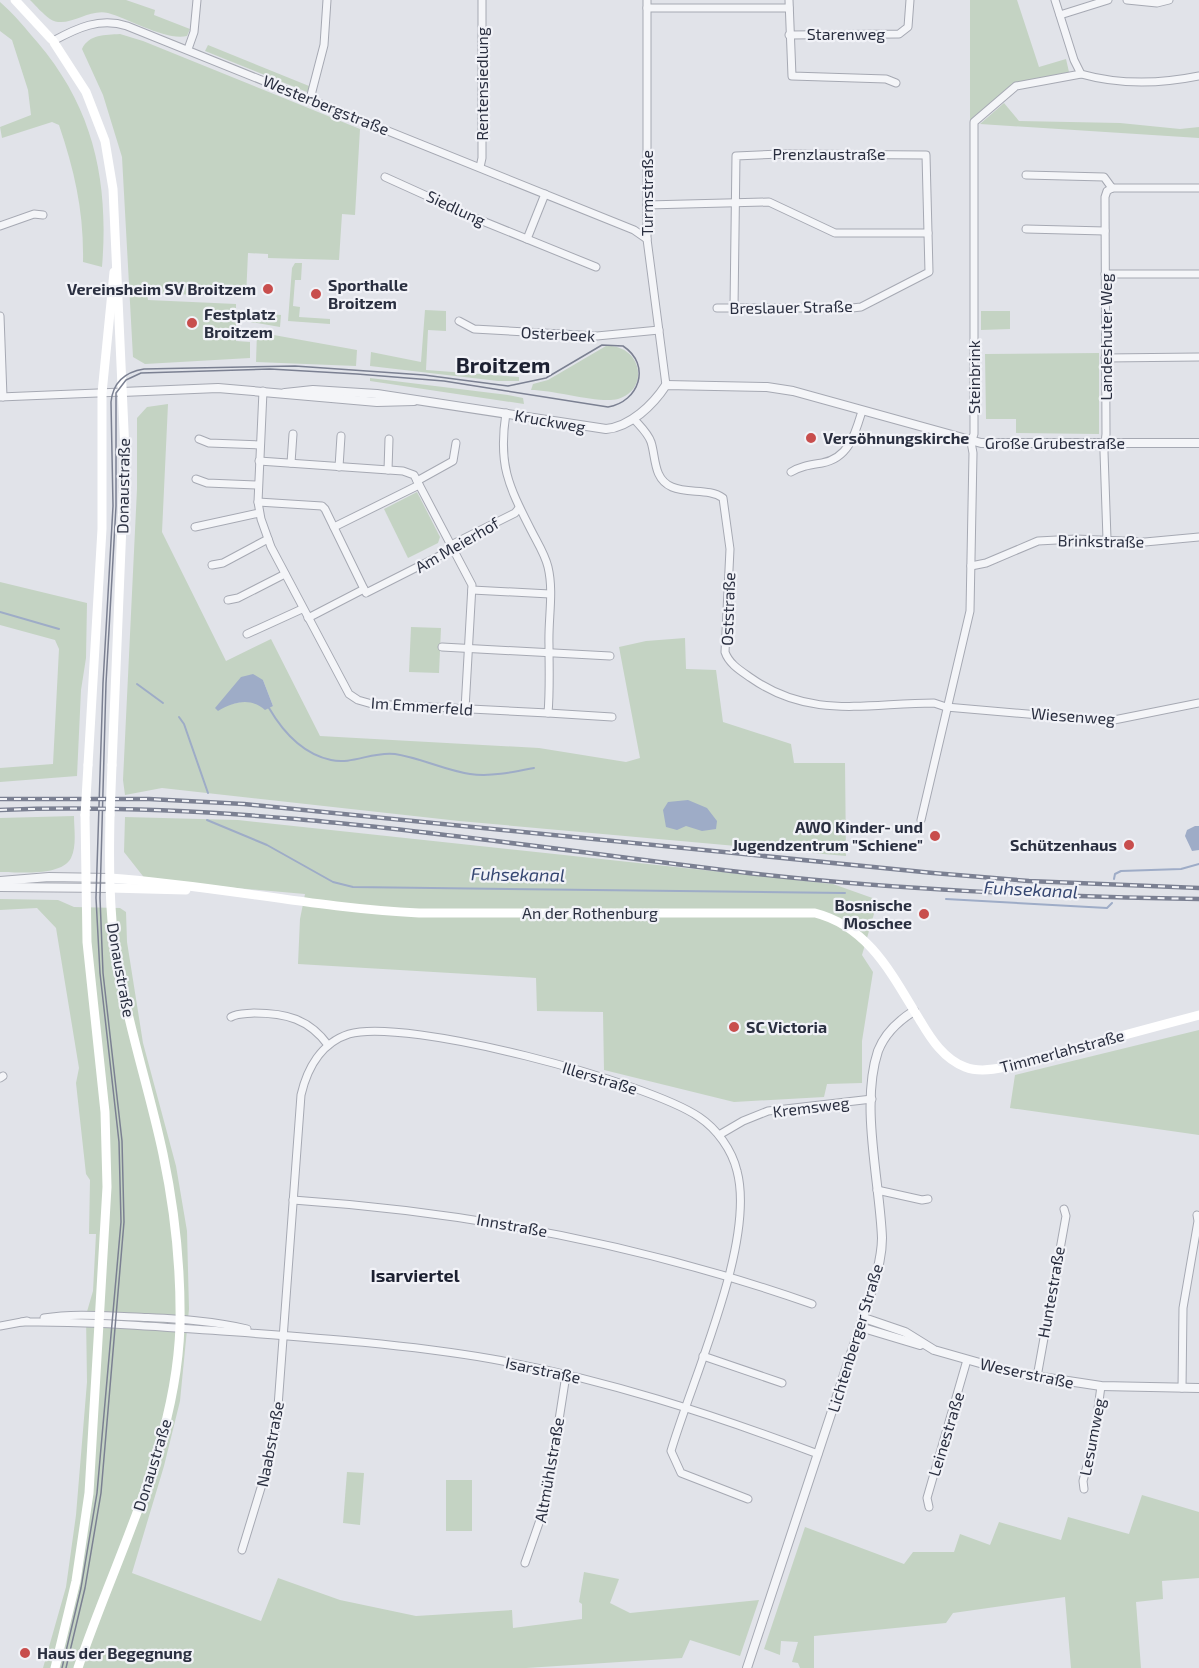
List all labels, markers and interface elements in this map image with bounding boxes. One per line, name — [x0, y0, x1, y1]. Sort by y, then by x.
street label: Starenweg — [807, 24, 885, 43]
street label: Rentensiedlung — [472, 27, 491, 141]
street label: Westerbergstraße — [260, 71, 392, 139]
street label: Prenzlaustraße — [772, 144, 886, 163]
street label: Turmstraße — [637, 150, 656, 236]
street label: Siedlung — [424, 186, 489, 229]
street label: Landeshuter Weg — [1096, 273, 1115, 401]
place label: Sporthalle Broitzem — [328, 275, 408, 312]
place label: Vereinsheim SV Broitzem — [67, 279, 256, 298]
marker: Vereinsheim SV Broitzem — [261, 282, 275, 296]
marker: Sporthalle Broitzem — [309, 287, 323, 301]
street label: Breslauer Straße — [729, 296, 853, 317]
place label: Festplatz Broitzem — [204, 304, 276, 341]
marker: Festplatz Broitzem — [185, 316, 199, 330]
street label: Osterbeek — [520, 322, 596, 345]
street label: Steinbrink — [964, 340, 983, 414]
district label: Broitzem — [456, 351, 550, 377]
street label: Kruckweg — [513, 405, 587, 436]
place label: Versöhnungskirche — [823, 428, 969, 447]
marker: Versöhnungskirche — [804, 431, 818, 445]
street label: Große Grubestraße — [985, 433, 1125, 452]
street label: Donaustraße — [112, 438, 133, 534]
street label: Am Meierhof — [411, 512, 503, 576]
street label: Brinkstraße — [1058, 530, 1144, 551]
street label: Oststraße — [717, 572, 738, 646]
street label: Im Emmerfeld — [370, 692, 474, 719]
street label: Wiesenweg — [1030, 703, 1116, 728]
place label: AWO Kinder- und Jugendzentrum "Schiene" — [732, 817, 923, 854]
marker: AWO Kinder- und Jugendzentrum "Schiene" — [928, 829, 942, 843]
place label: Schützenhaus — [1010, 835, 1117, 854]
marker: Schützenhaus — [1122, 838, 1136, 852]
water label: Fuhsekanal — [471, 862, 565, 886]
water label: Fuhsekanal — [983, 876, 1079, 902]
place label: Bosnische Moschee — [835, 895, 912, 932]
street label: An der Rothenburg — [522, 903, 658, 922]
marker: Bosnische Moschee — [917, 907, 931, 921]
street label: Donaustraße — [104, 921, 139, 1019]
place label: SC Victoria — [746, 1017, 827, 1036]
marker: SC Victoria — [727, 1020, 741, 1034]
street label: Timmerlahstraße — [998, 1025, 1126, 1076]
street label: Illerstraße — [560, 1057, 640, 1098]
street label: Kremsweg — [772, 1092, 850, 1121]
street label: Innstraße — [475, 1209, 549, 1240]
street label: Huntestraße — [1033, 1245, 1068, 1339]
street label: Lichtenberger Straße — [823, 1261, 886, 1414]
district label: Isarviertel — [370, 1264, 460, 1286]
street label: Isarstraße — [504, 1352, 582, 1387]
street label: Weserstraße — [978, 1353, 1076, 1392]
street label: Leinestraße — [924, 1389, 967, 1478]
street label: Lesumweg — [1075, 1396, 1108, 1477]
street label: Naabstraße — [252, 1399, 287, 1488]
street label: Donaustraße — [128, 1416, 175, 1513]
street label: Altmühlstraße — [530, 1416, 567, 1524]
place label: Haus der Begegnung — [37, 1643, 193, 1662]
marker: Haus der Begegnung — [18, 1646, 32, 1660]

